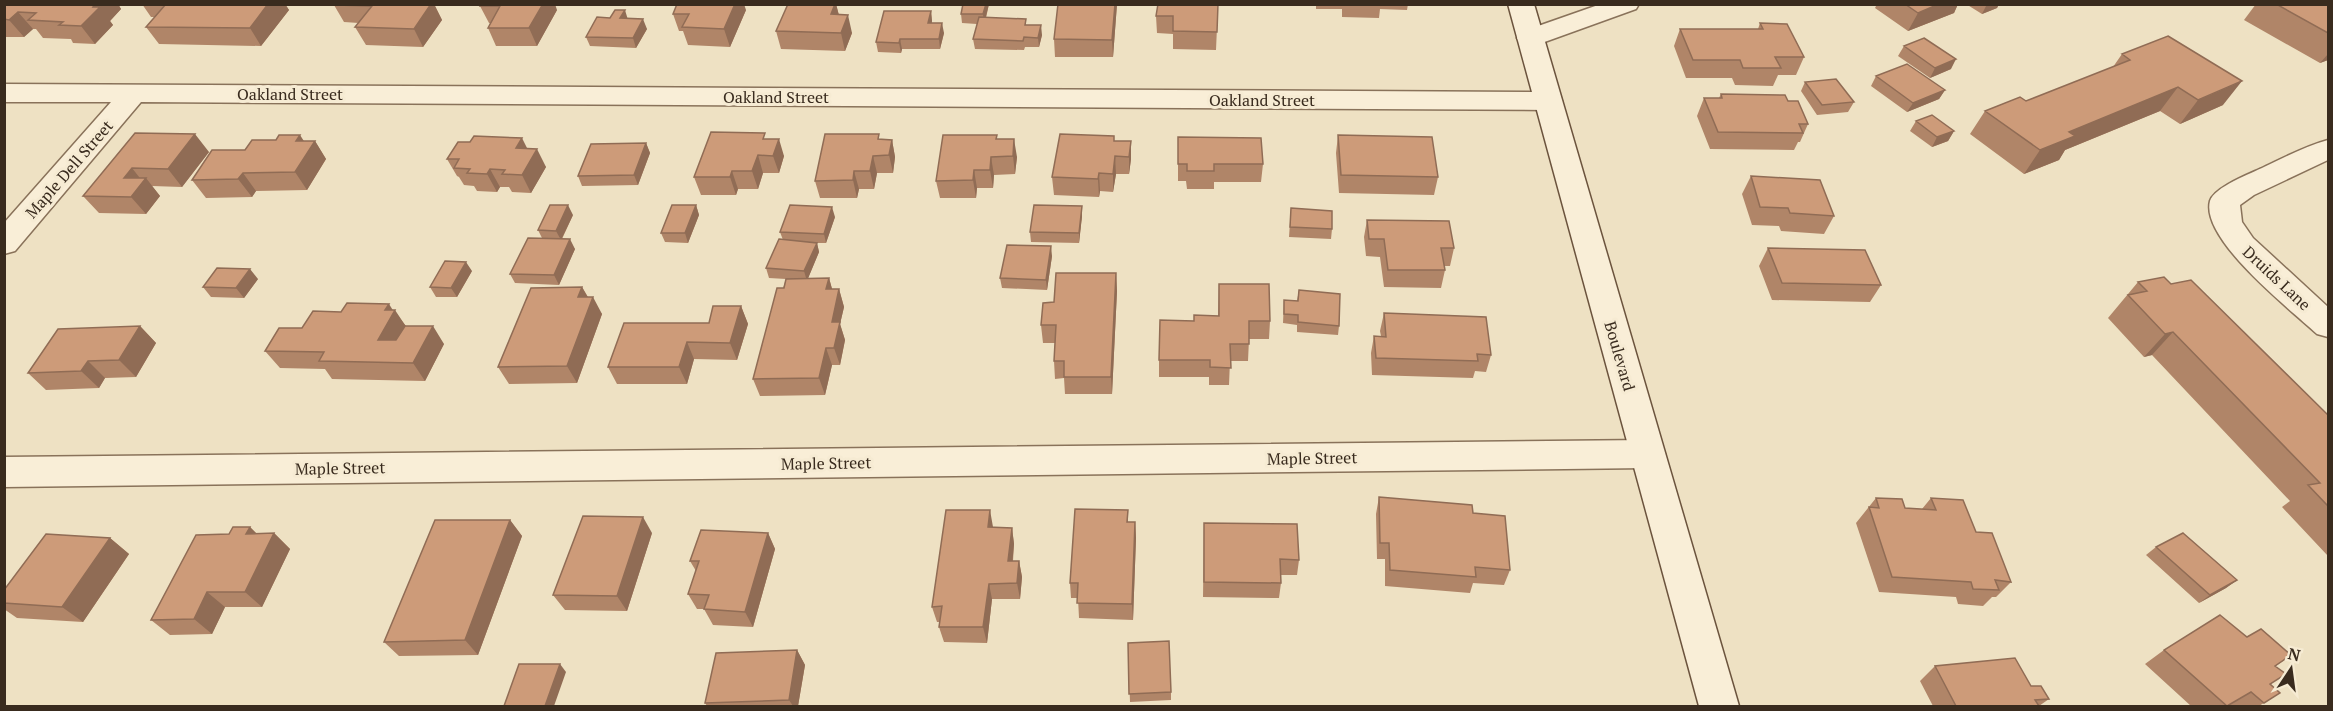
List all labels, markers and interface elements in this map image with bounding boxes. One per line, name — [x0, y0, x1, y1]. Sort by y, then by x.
street label: Oakland Street — [237, 83, 343, 105]
street label: Oakland Street — [723, 86, 829, 108]
street label: Oakland Street — [1209, 89, 1315, 111]
street label: Maple Dell Street — [20, 115, 118, 223]
street label: Druids Lane — [2238, 241, 2316, 315]
street label: Boulevard — [1600, 319, 1640, 394]
street label: Maple Street — [1267, 446, 1357, 470]
street label: Maple Street — [781, 451, 871, 475]
street label: Maple Street — [295, 456, 385, 480]
north arrow — [2261, 639, 2321, 699]
text: N — [2286, 642, 2303, 666]

